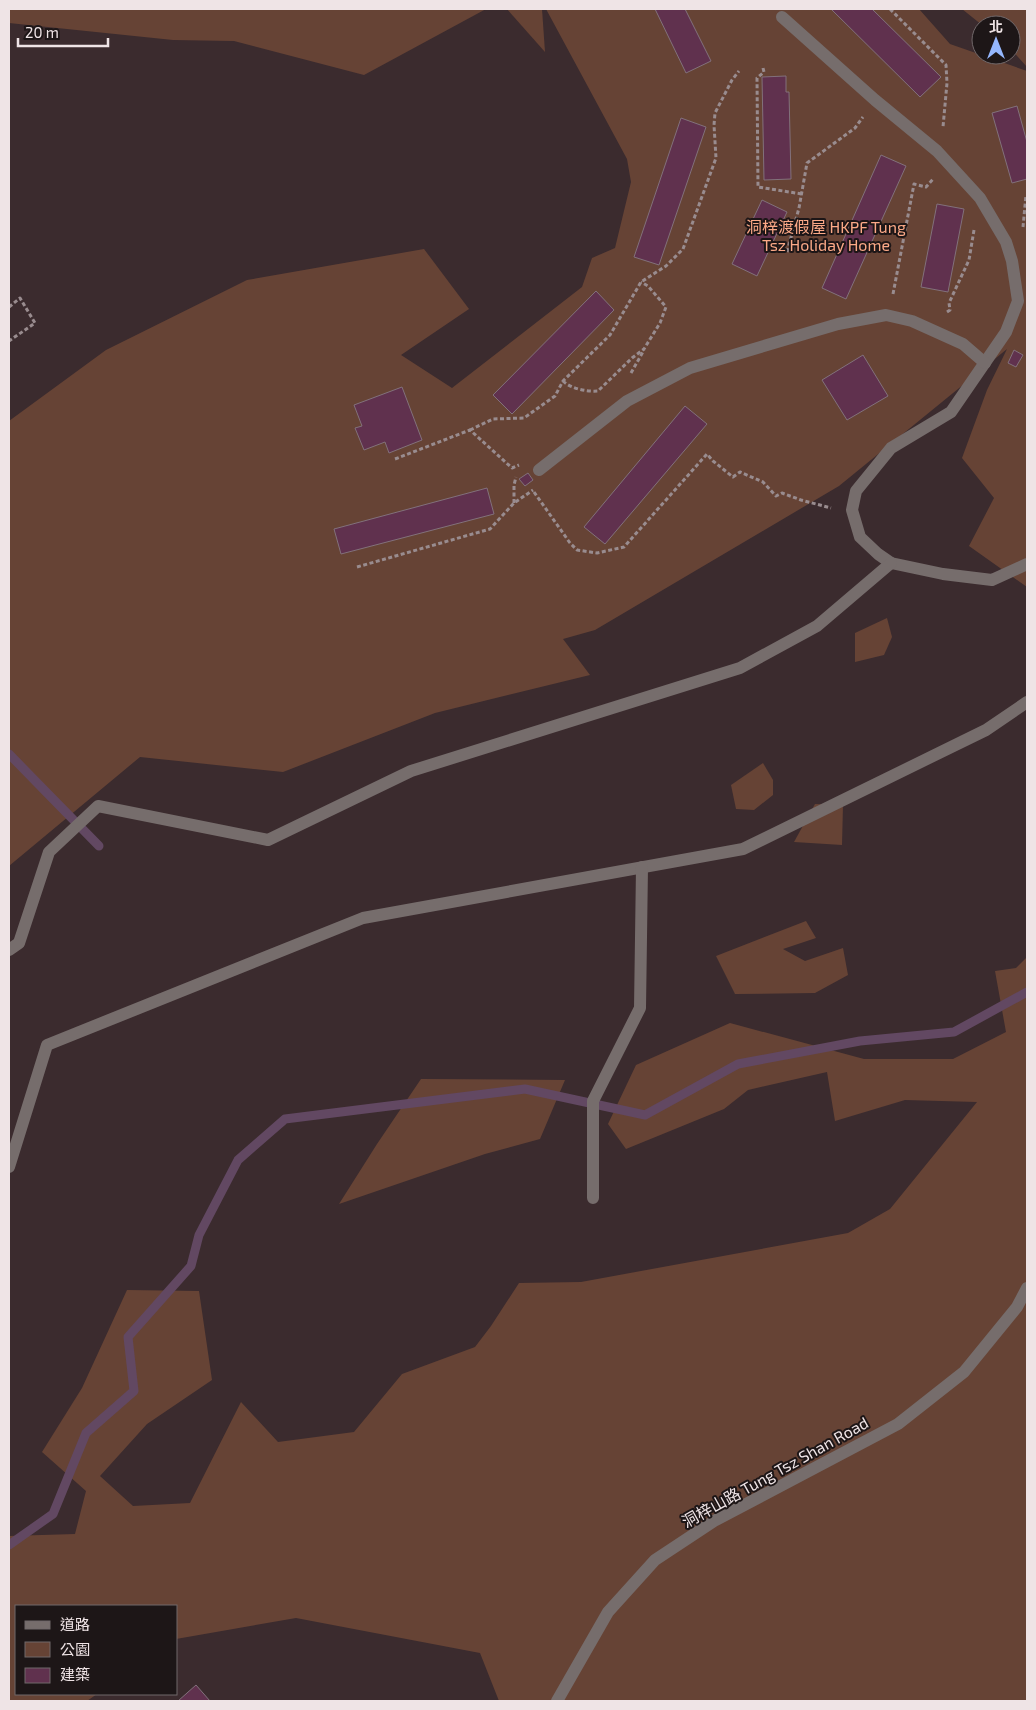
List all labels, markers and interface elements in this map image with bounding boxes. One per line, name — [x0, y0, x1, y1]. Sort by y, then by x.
scale bar — [18, 15, 108, 47]
north arrow — [971, 15, 1021, 65]
text: 北 — [989, 18, 1003, 35]
text: 20 m — [25, 23, 59, 41]
park label: 洞梓渡假屋 HKPF Tung Tsz Holiday Home — [746, 217, 906, 254]
street label: 洞梓山路 Tung Tsz Shan Road — [678, 1412, 871, 1531]
legend — [15, 1605, 178, 1695]
text: 道路 — [60, 1615, 90, 1633]
text: 公園 — [60, 1640, 90, 1658]
text: 建築 — [60, 1665, 90, 1683]

